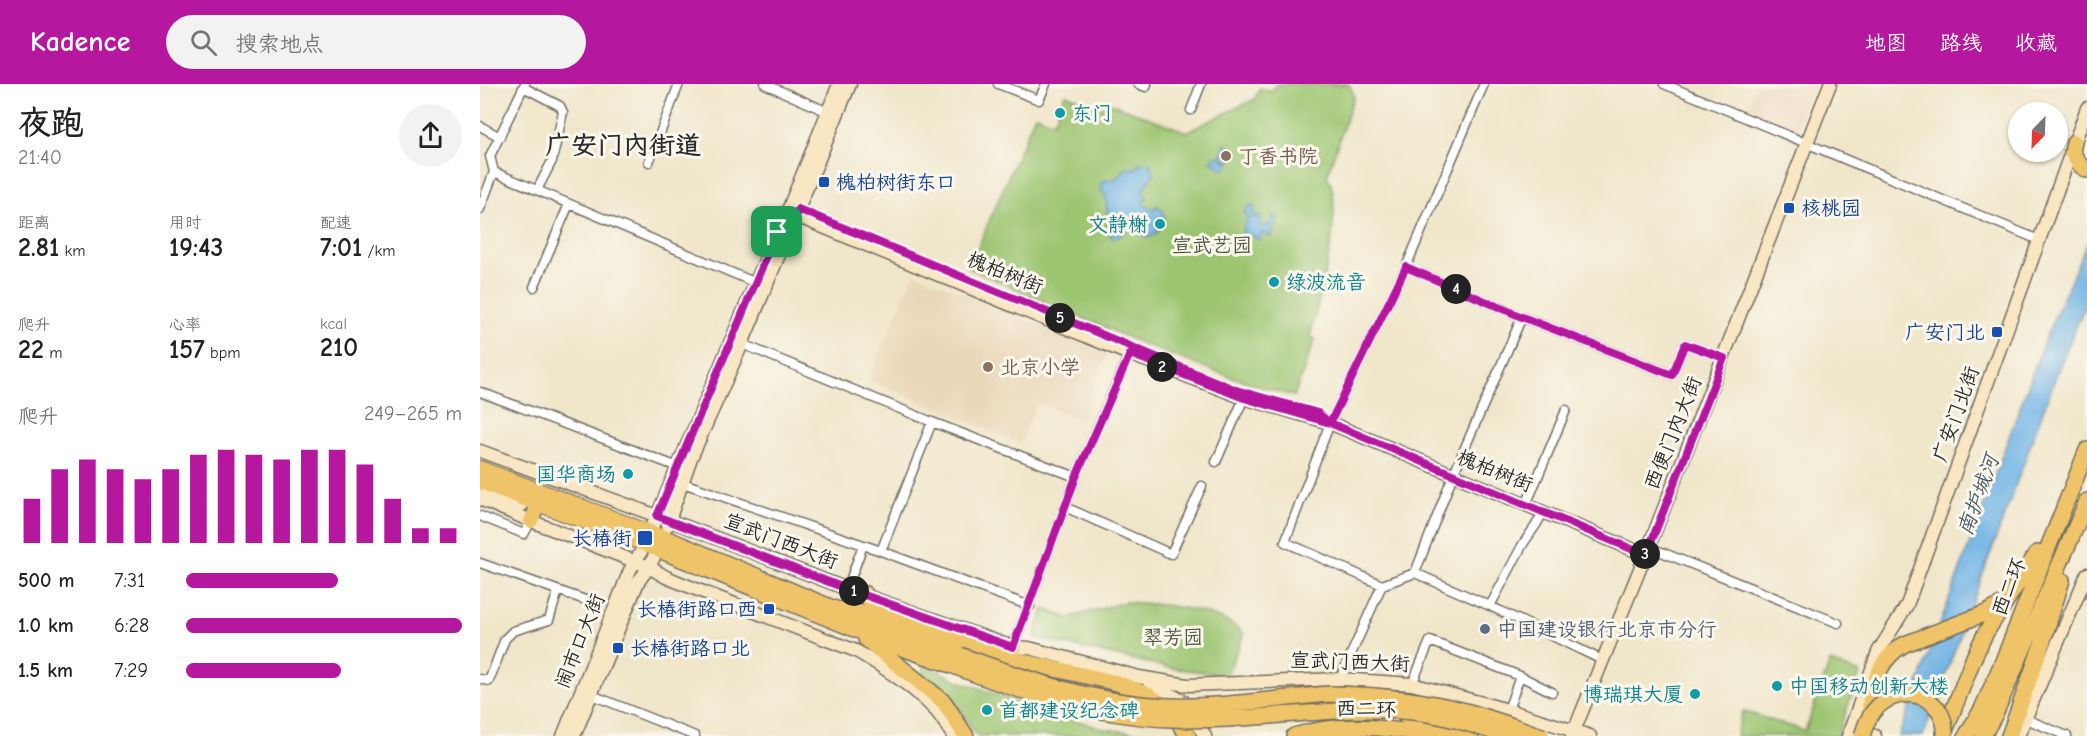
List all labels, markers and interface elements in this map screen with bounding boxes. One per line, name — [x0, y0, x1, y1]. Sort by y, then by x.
search box — [166, 15, 586, 69]
text: Kadence — [30, 26, 130, 58]
icon: search — [187, 26, 220, 59]
text: 搜索地点 — [235, 31, 323, 57]
text: 地图 — [1865, 31, 1907, 55]
text: 路线 — [1940, 31, 1982, 55]
text: 收藏 — [2015, 31, 2057, 55]
place label: 东门 — [1072, 102, 1112, 125]
north arrow — [2008, 102, 2068, 162]
map controls — [2008, 102, 2068, 162]
text: 夜跑 — [18, 104, 84, 142]
button: share — [399, 104, 462, 167]
marker: 东门 — [1053, 106, 1067, 120]
district label: 广安门内街道 — [545, 131, 701, 161]
place label: 丁香书院 — [1238, 145, 1318, 168]
text: 21:40 — [18, 146, 62, 169]
marker: 丁香书院 — [1219, 149, 1233, 163]
place label: 槐柏树街东口 — [836, 171, 956, 194]
marker: 槐柏树街东口 — [817, 175, 831, 189]
place label: 核桃园 — [1801, 197, 1861, 220]
marker: 核桃园 — [1782, 201, 1796, 215]
pin — [751, 206, 802, 257]
place label: 文静榭 — [1088, 213, 1148, 236]
text: 距离 — [18, 214, 50, 232]
text: 用时 — [169, 214, 201, 232]
text: 配速 — [320, 214, 352, 232]
icon: arrive — [760, 215, 793, 248]
marker: 文静榭 — [1153, 217, 1167, 231]
text: 2.81 — [18, 233, 59, 263]
text: 19:43 — [169, 233, 223, 263]
text: 7:01 — [320, 233, 362, 263]
park label: 宣武艺园 — [1172, 234, 1252, 257]
text: km — [59, 242, 86, 260]
text: /km — [362, 242, 395, 260]
street label: 槐柏树街 — [964, 247, 1046, 299]
place label: 绿波流音 — [1286, 271, 1366, 294]
pin: 4 — [1441, 274, 1471, 304]
marker: 绿波流音 — [1267, 275, 1281, 289]
text: 4 — [1452, 280, 1460, 298]
pin: 5 — [1045, 303, 1075, 333]
text: 5 — [1056, 309, 1064, 327]
text: kcal — [320, 315, 347, 333]
text: 爬升 — [18, 316, 50, 334]
text: 心率 — [169, 316, 201, 334]
place label: 广安门北 — [1905, 321, 1985, 344]
marker: 广安门北 — [1990, 325, 2004, 339]
text: 210 — [320, 333, 358, 363]
text: 22 — [18, 335, 44, 365]
text: 157 — [169, 335, 205, 365]
text: m — [44, 344, 62, 362]
text: bpm — [205, 344, 240, 362]
pin: 2 — [1147, 352, 1177, 382]
place label: 北京小学 — [1000, 356, 1080, 379]
text: 2 — [1158, 358, 1166, 376]
marker: 北京小学 — [981, 360, 995, 374]
street label: 广安门北街 — [1928, 363, 1984, 465]
street label: 西便门内大街 — [1640, 373, 1706, 493]
text: 249–265 m — [364, 402, 462, 425]
text: 爬升 — [18, 405, 58, 428]
street label: 槐柏树街 — [1454, 445, 1536, 497]
water label: 南护城河 — [1952, 449, 2005, 539]
place label: 国华商场 — [536, 463, 616, 486]
marker: 国华商场 — [621, 467, 635, 481]
street label: 宣武门西大街 — [721, 509, 841, 573]
place label: 长椿街 — [572, 527, 632, 550]
marker: 长椿街 — [636, 529, 654, 547]
pin: 3 — [1630, 539, 1660, 569]
text: 3 — [1641, 545, 1649, 563]
street label: 西二环 — [1988, 555, 2030, 619]
text: 500 m — [18, 569, 75, 592]
text: 7:31 — [114, 569, 145, 592]
pin: 1 — [839, 576, 869, 606]
text: 1 — [851, 582, 857, 600]
street label: 闹市口大街 — [551, 590, 609, 692]
place label: 长椿街路口西 — [637, 598, 757, 621]
marker: 长椿街路口西 — [762, 602, 776, 616]
text: 1.0 km — [18, 614, 74, 637]
text: 6:28 — [114, 614, 149, 637]
place label: 中国建设银行北京市分行 — [1497, 618, 1717, 641]
marker: 中国建设银行北京市分行 — [1478, 622, 1492, 636]
park label: 翠芳园 — [1143, 626, 1203, 649]
place label: 长椿街路口北 — [630, 637, 750, 660]
marker: 长椿街路口北 — [611, 641, 625, 655]
street label: 宣武门西大街 — [1290, 648, 1410, 676]
text: 1.5 km — [18, 659, 73, 682]
text: 7:29 — [114, 659, 148, 682]
place label: 中国移动创新大楼 — [1789, 675, 1949, 698]
marker: 中国移动创新大楼 — [1770, 679, 1784, 693]
place label: 博瑞琪大厦 — [1583, 683, 1683, 706]
marker: 博瑞琪大厦 — [1688, 687, 1702, 701]
street label: 西二环 — [1336, 697, 1396, 721]
place label: 首都建设纪念碑 — [999, 699, 1139, 722]
marker: 首都建设纪念碑 — [980, 703, 994, 717]

